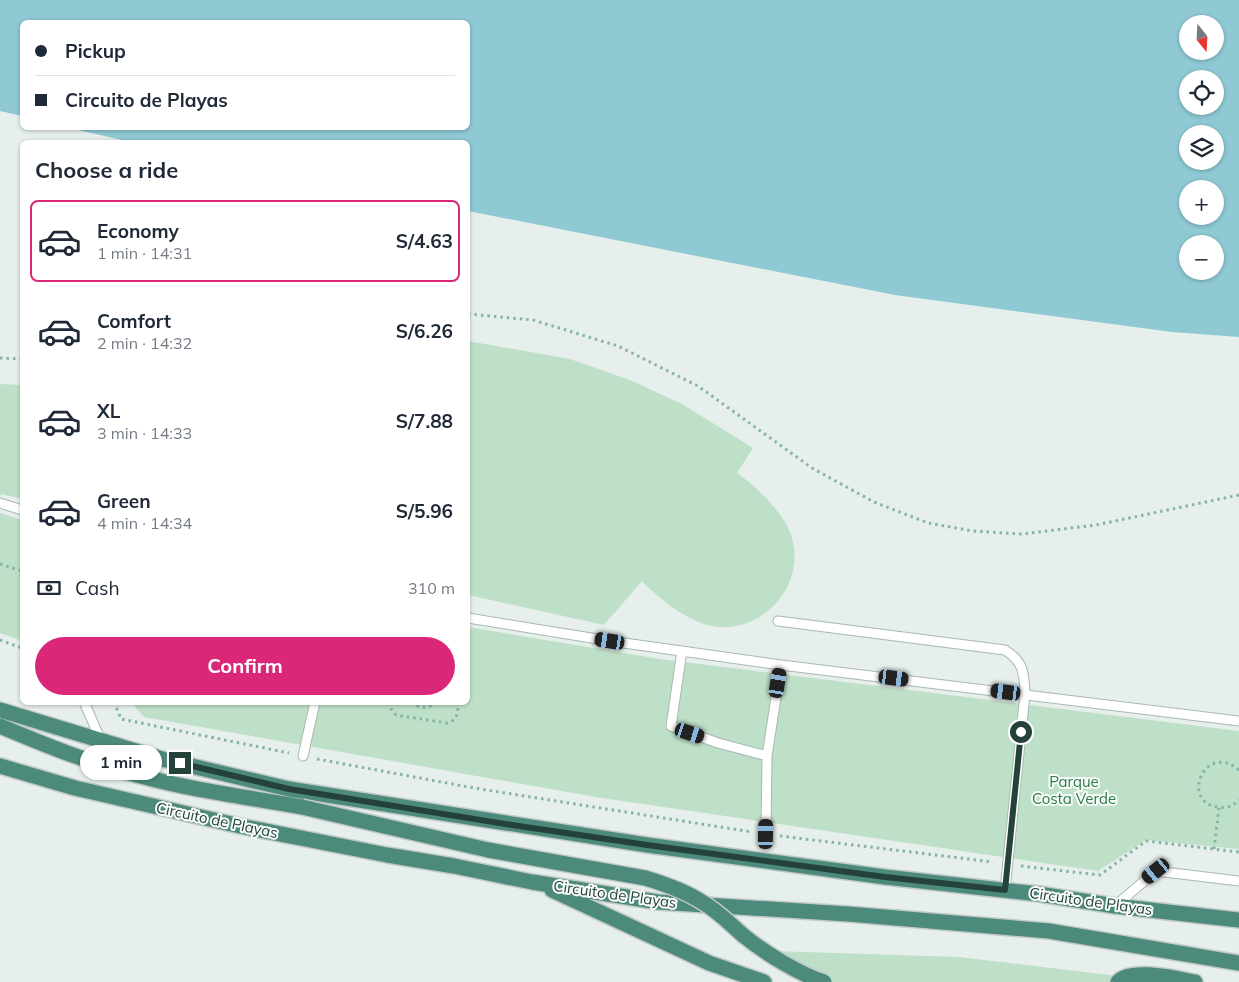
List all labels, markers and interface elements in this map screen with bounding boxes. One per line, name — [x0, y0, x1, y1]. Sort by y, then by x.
north arrow — [1179, 15, 1224, 60]
map controls — [1179, 15, 1224, 280]
text: Pickup — [65, 39, 126, 63]
button: locate — [1179, 70, 1224, 115]
text: Circuito de Playas — [65, 88, 228, 112]
button: layers — [1179, 125, 1224, 170]
text: Choose a ride — [35, 156, 178, 184]
button: + — [1179, 180, 1224, 225]
icon: car — [37, 219, 82, 264]
text: Economy — [97, 219, 179, 243]
text: S/4.63 — [396, 229, 453, 253]
button: − — [1179, 235, 1224, 280]
text: 1 min · 14:31 — [97, 243, 192, 263]
icon: car — [37, 309, 82, 354]
text: Comfort — [97, 309, 171, 333]
text: S/6.26 — [396, 319, 453, 343]
text: 2 min · 14:32 — [97, 333, 192, 353]
icon: car — [37, 399, 82, 444]
text: XL — [97, 399, 120, 423]
text: S/7.88 — [396, 409, 453, 433]
text: 3 min · 14:33 — [97, 423, 192, 443]
icon: car — [37, 489, 82, 534]
text: Green — [97, 489, 151, 513]
text: S/5.96 — [396, 499, 453, 523]
text: 4 min · 14:34 — [97, 513, 192, 533]
icon: cash — [35, 574, 63, 602]
text: Cash — [75, 576, 120, 600]
text: 310 m — [408, 578, 455, 598]
car — [594, 631, 625, 651]
button: Confirm — [35, 637, 455, 695]
car — [768, 667, 787, 699]
car — [878, 669, 909, 687]
car — [990, 683, 1021, 701]
car — [673, 721, 706, 745]
route start — [1010, 721, 1032, 743]
callout: 1 min — [80, 746, 162, 780]
text: 1 min — [100, 752, 142, 772]
route end — [169, 752, 191, 774]
park label: Parque Costa Verde — [1032, 772, 1116, 808]
street label: Circuito de Playas — [154, 798, 280, 842]
car — [758, 819, 773, 849]
car — [1139, 856, 1172, 886]
street label: Circuito de Playas — [552, 876, 678, 912]
street label: Circuito de Playas — [1028, 883, 1154, 919]

